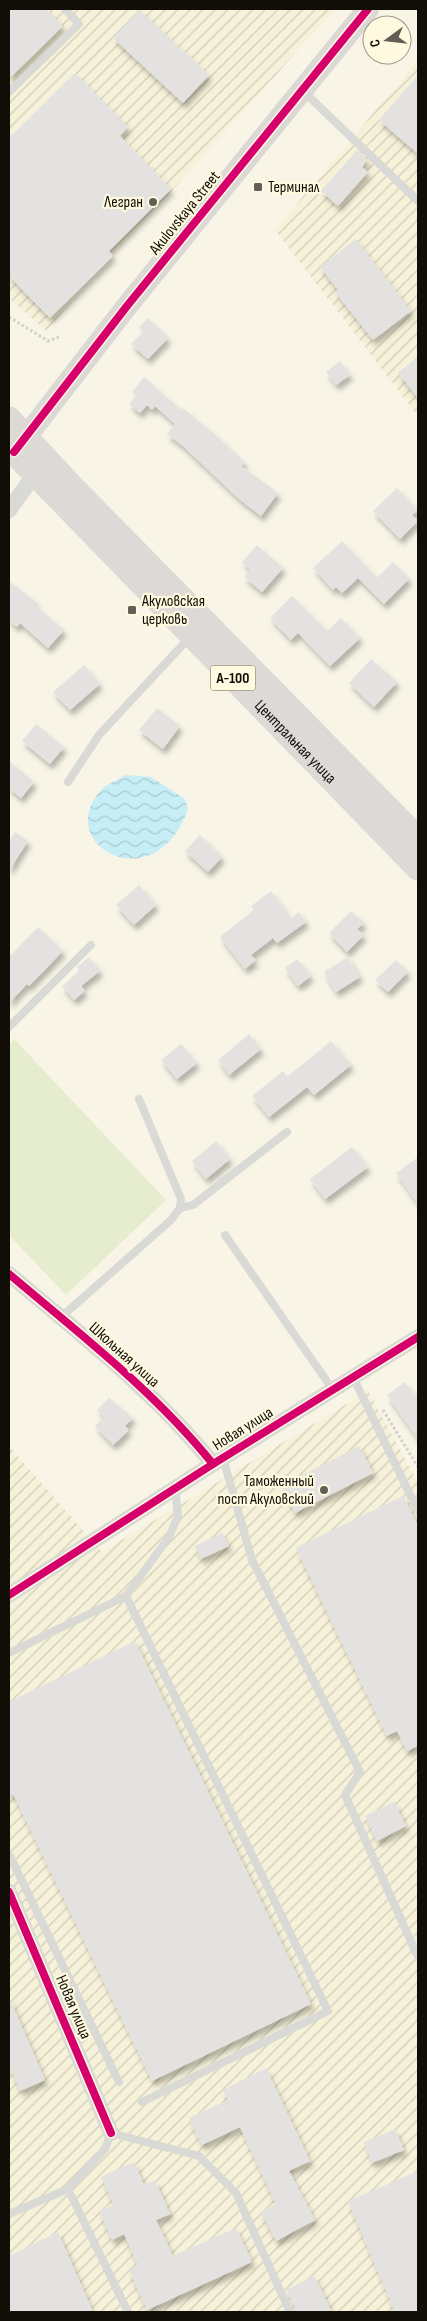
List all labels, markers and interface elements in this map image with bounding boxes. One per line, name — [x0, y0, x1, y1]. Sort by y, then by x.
north arrow — [362, 15, 412, 65]
text: С — [366, 38, 384, 49]
street label: Akulovskaya Street — [145, 167, 225, 259]
place label: Терминал — [268, 178, 320, 197]
marker: Терминал — [252, 181, 264, 193]
place label: Легран — [103, 193, 143, 212]
marker: Легран — [147, 196, 159, 208]
place label: Акуловская церковь — [141, 592, 205, 629]
marker: Акуловская церковь — [126, 604, 138, 616]
road number: А-100 — [210, 666, 256, 690]
street label: Центральная улица — [251, 696, 340, 788]
street label: Школьная улица — [85, 1318, 163, 1392]
street label: Новая улица — [209, 1403, 277, 1455]
place label: Таможенный пост Акуловский — [217, 1472, 314, 1509]
marker: Таможенный пост Акуловский — [318, 1484, 330, 1496]
street label: Новая улица — [51, 1972, 95, 2042]

